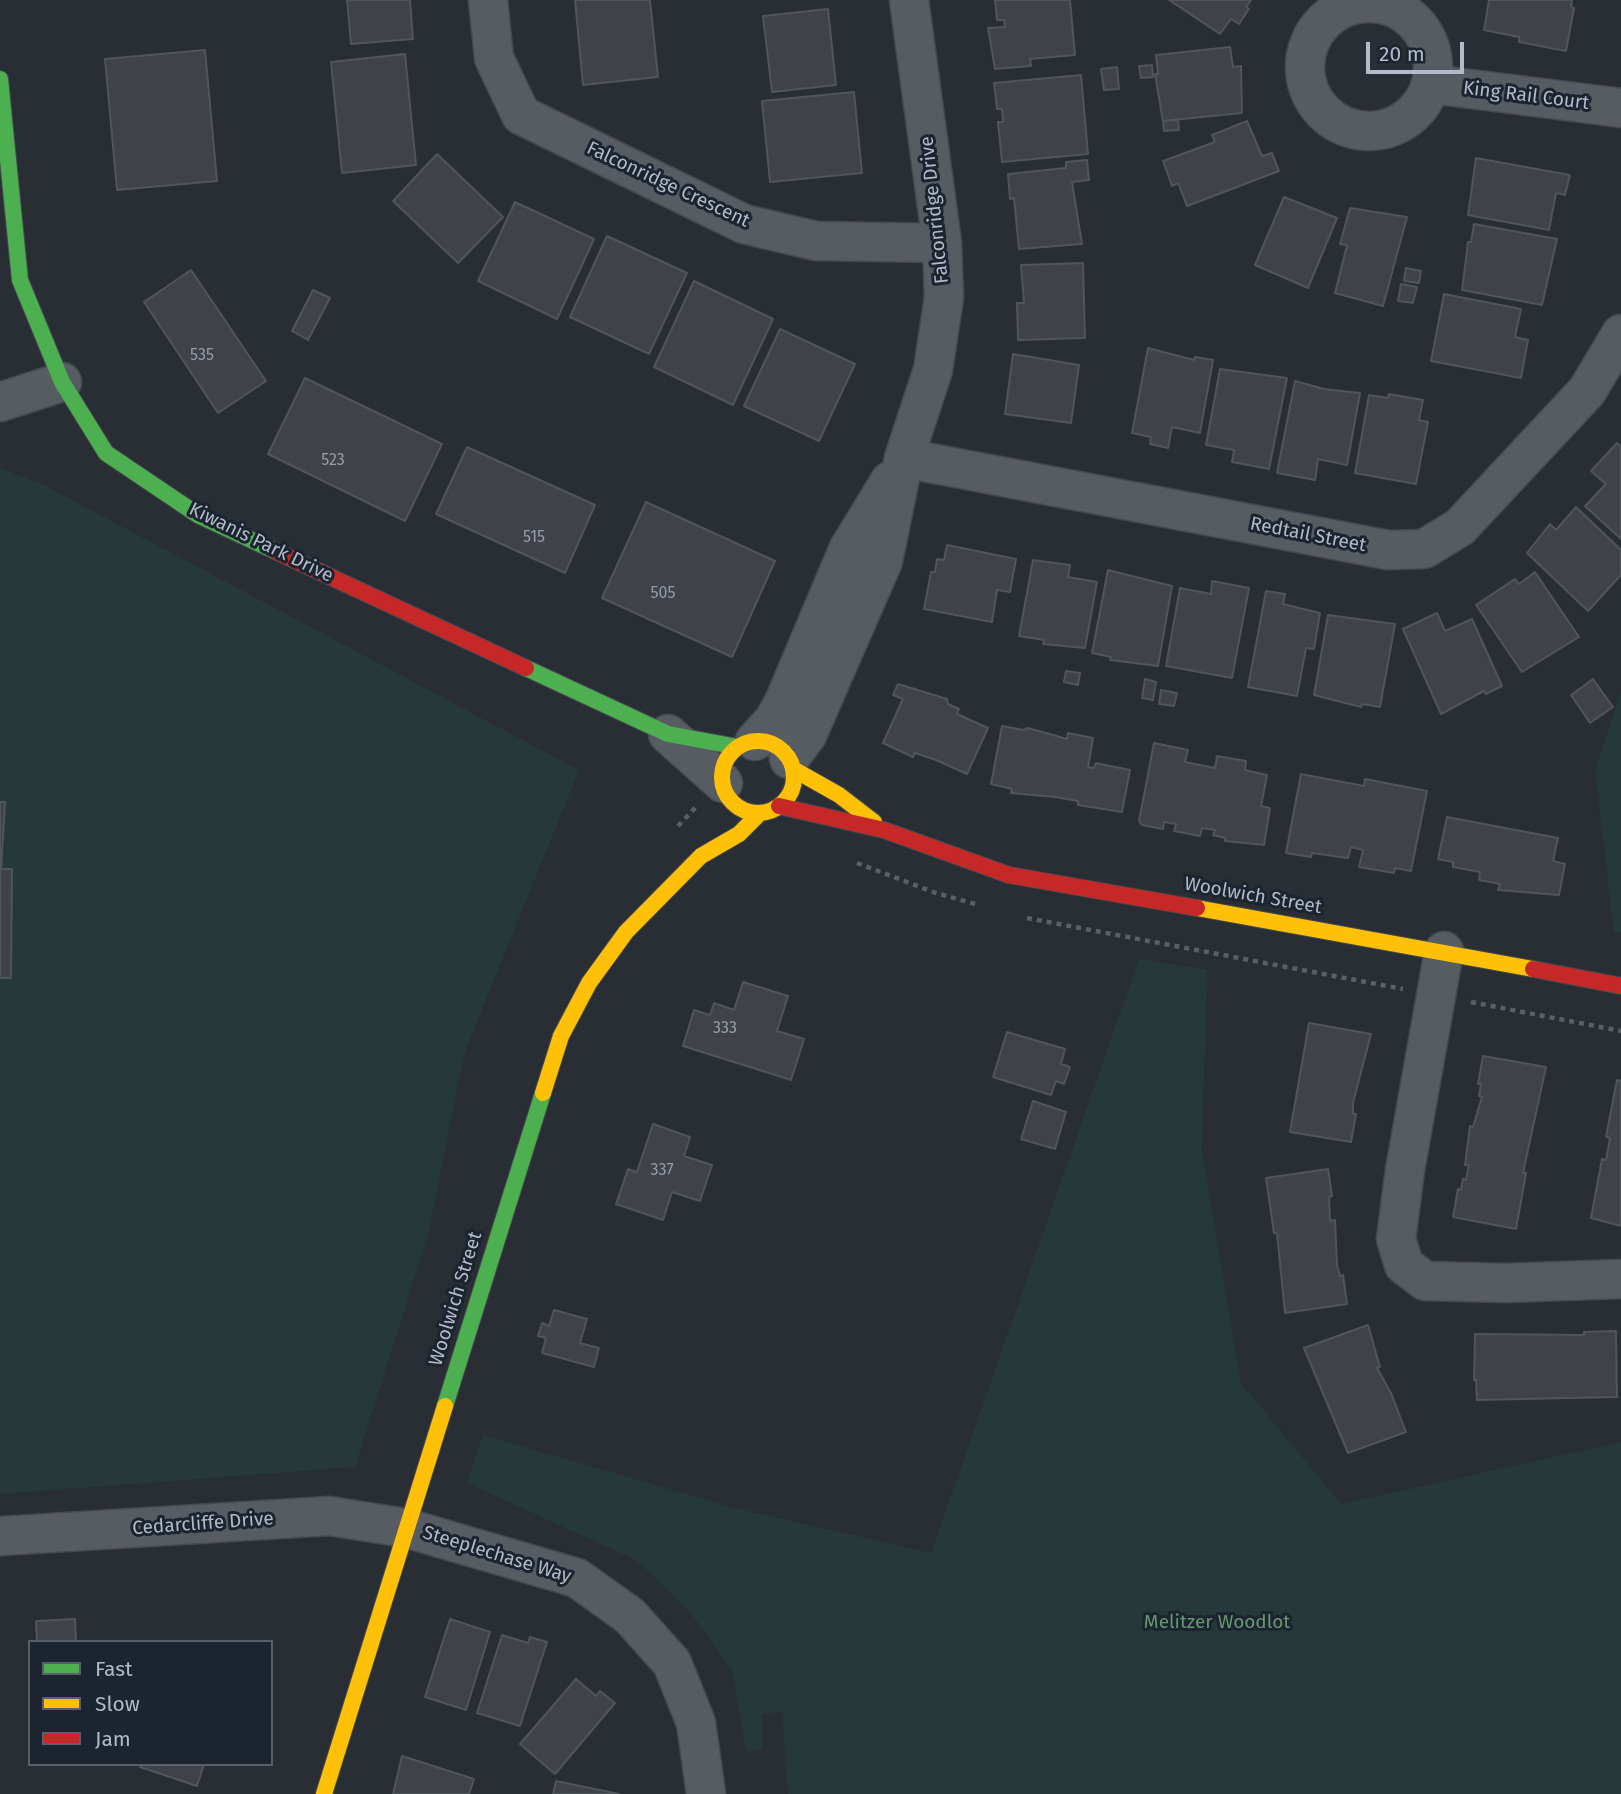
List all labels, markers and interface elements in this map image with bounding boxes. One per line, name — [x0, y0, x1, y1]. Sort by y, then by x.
scale bar — [1369, 28, 1467, 72]
text: 20 m — [1379, 41, 1425, 67]
street label: King Rail Court — [1462, 77, 1590, 115]
street label: Falconridge Drive — [916, 135, 954, 285]
street label: Falconridge Crescent — [583, 137, 753, 233]
house number: 535 — [190, 346, 214, 366]
house number: 523 — [321, 451, 345, 471]
street label: Kiwanis Park Drive — [185, 498, 337, 588]
street label: Redtail Street — [1248, 513, 1368, 557]
house number: 515 — [523, 528, 545, 548]
house number: 505 — [651, 584, 675, 604]
street label: Woolwich Street — [1183, 873, 1323, 919]
house number: 333 — [713, 1019, 737, 1039]
house number: 337 — [651, 1161, 673, 1181]
street label: Woolwich Street — [425, 1229, 487, 1369]
street label: Cedarcliffe Drive — [132, 1508, 274, 1540]
street label: Steeplechase Way — [420, 1522, 574, 1588]
park label: Melitzer Woodlot — [1144, 1612, 1290, 1634]
legend — [28, 1640, 273, 1766]
text: Fast — [95, 1656, 133, 1682]
text: Slow — [95, 1691, 140, 1717]
text: Jam — [95, 1726, 131, 1752]

